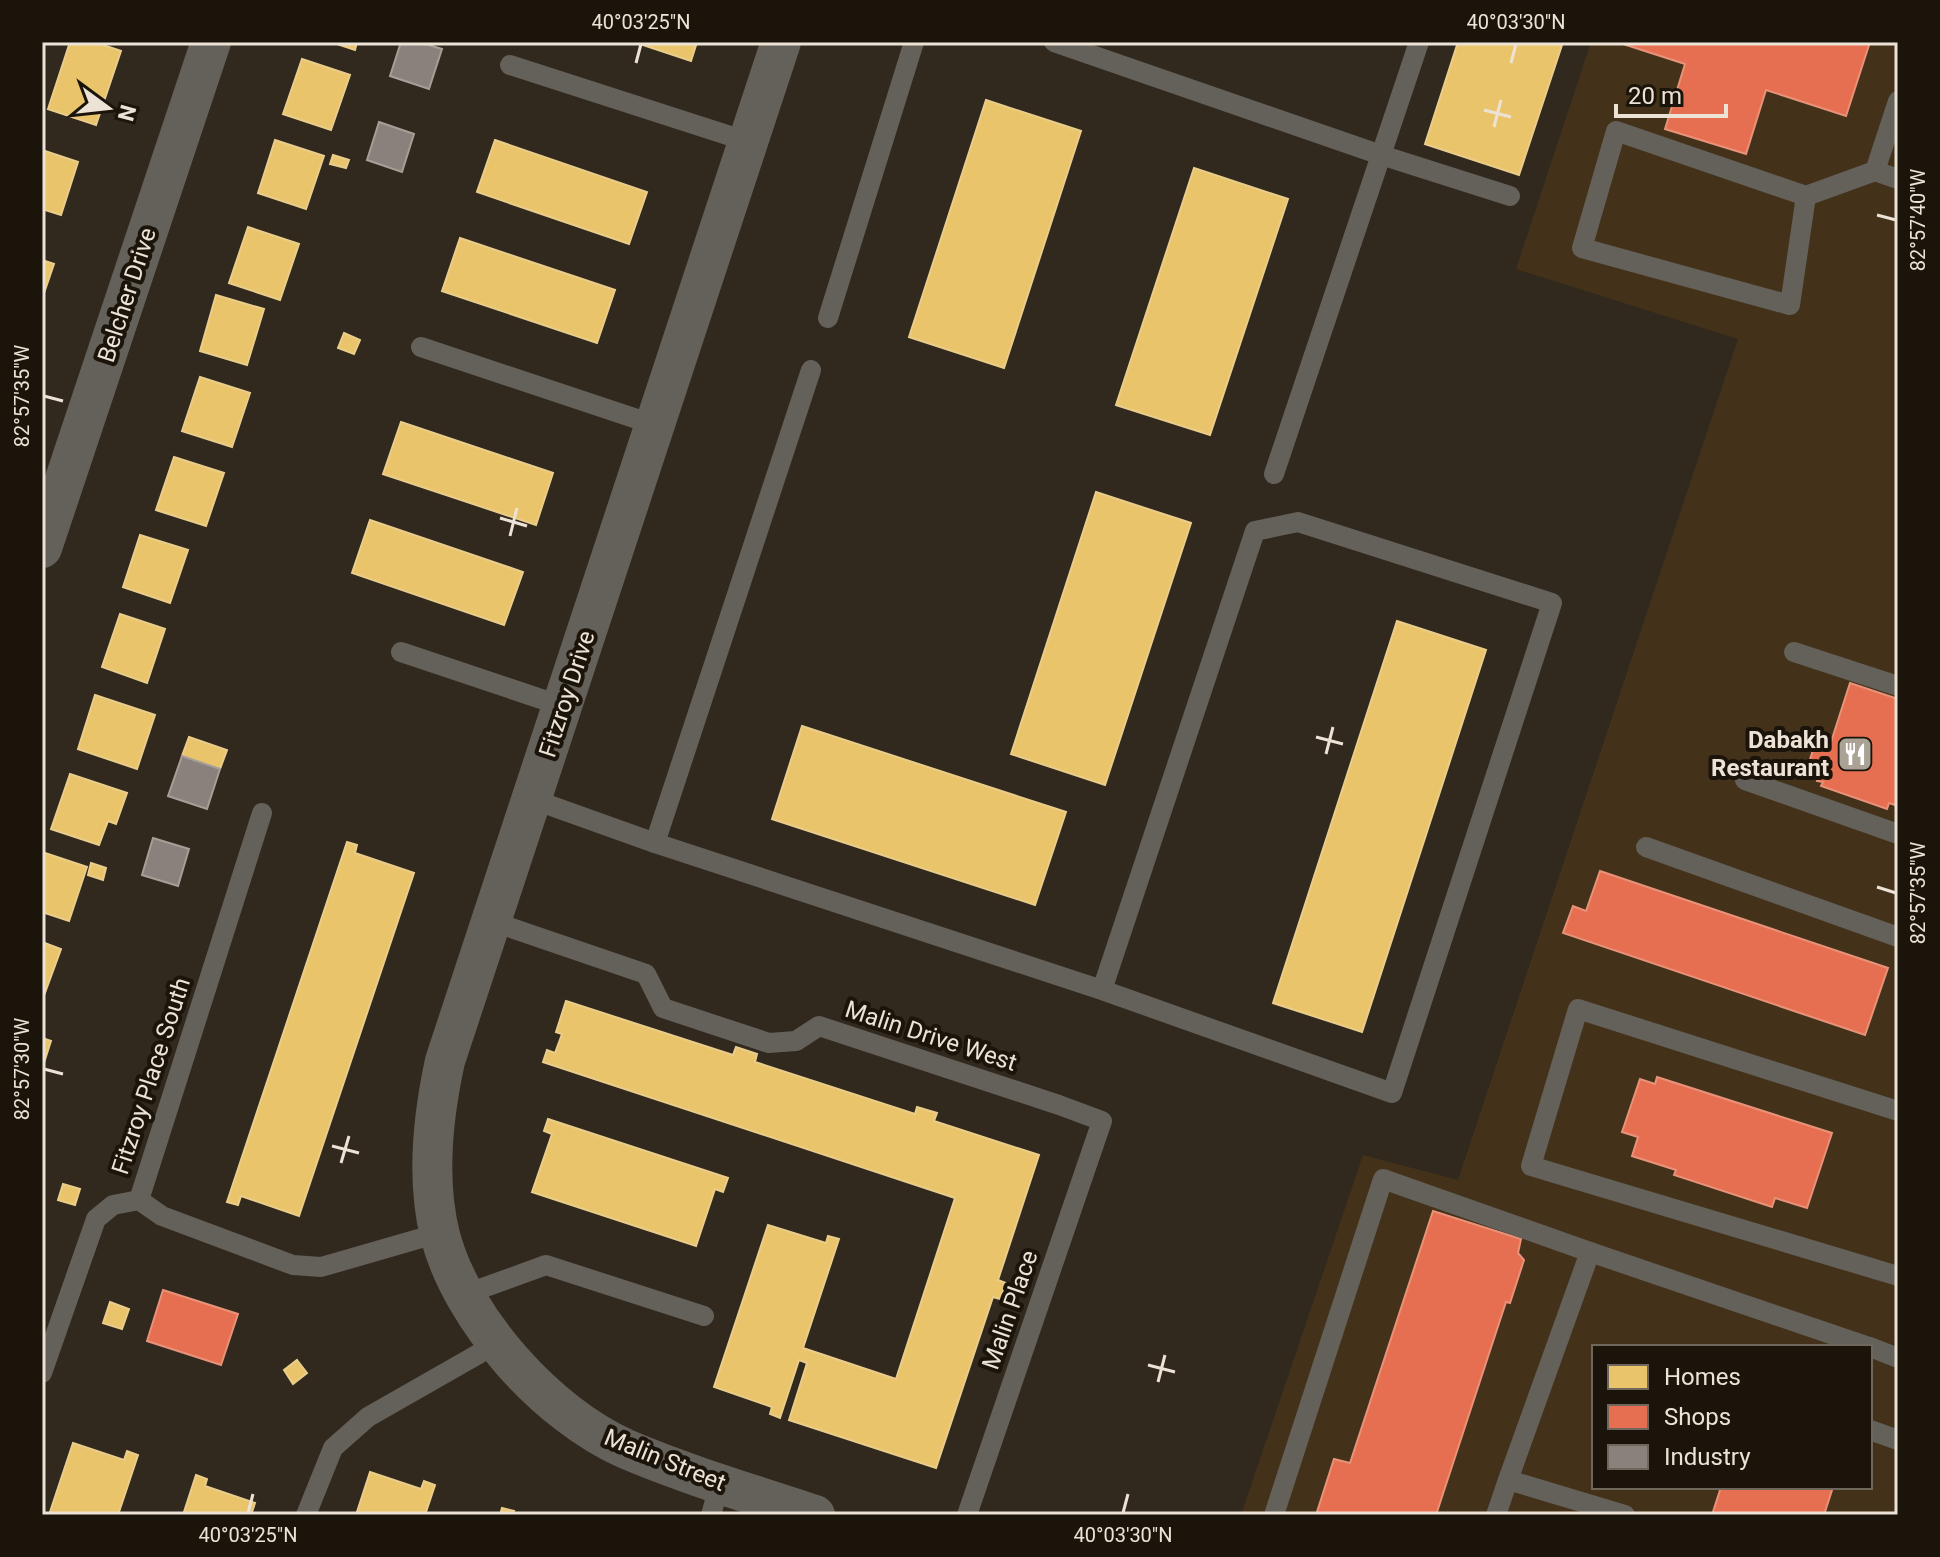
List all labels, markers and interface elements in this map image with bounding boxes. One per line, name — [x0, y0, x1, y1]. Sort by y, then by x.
text: 40°03'25"N — [591, 10, 691, 34]
text: 40°03'30"N — [1466, 10, 1566, 34]
north arrow — [68, 68, 148, 148]
scale bar — [1616, 68, 1726, 118]
text: 20 m — [1628, 82, 1682, 110]
text: N — [113, 102, 141, 124]
text: 82°57'40"W — [1906, 168, 1930, 271]
street label: Belcher Drive — [92, 224, 162, 366]
text: 82°57'35"W — [10, 344, 34, 447]
street label: Fitzroy Drive — [533, 627, 601, 761]
place label: Dabakh Restaurant — [1711, 726, 1829, 782]
restaurant icon: Dabakh Restaurant — [1836, 735, 1874, 773]
text: 82°57'35"W — [1906, 841, 1930, 944]
street label: Fitzroy Place South — [106, 974, 196, 1178]
street label: Malin Drive West — [842, 995, 1020, 1077]
text: 82°57'30"W — [10, 1017, 34, 1120]
street label: Malin Place — [977, 1247, 1043, 1373]
legend — [1592, 1345, 1872, 1489]
text: Homes — [1664, 1363, 1741, 1391]
text: Shops — [1664, 1403, 1731, 1431]
street label: Malin Street — [600, 1423, 730, 1497]
text: Industry — [1664, 1443, 1751, 1471]
text: 40°03'25"N — [198, 1523, 298, 1547]
text: 40°03'30"N — [1073, 1523, 1173, 1547]

